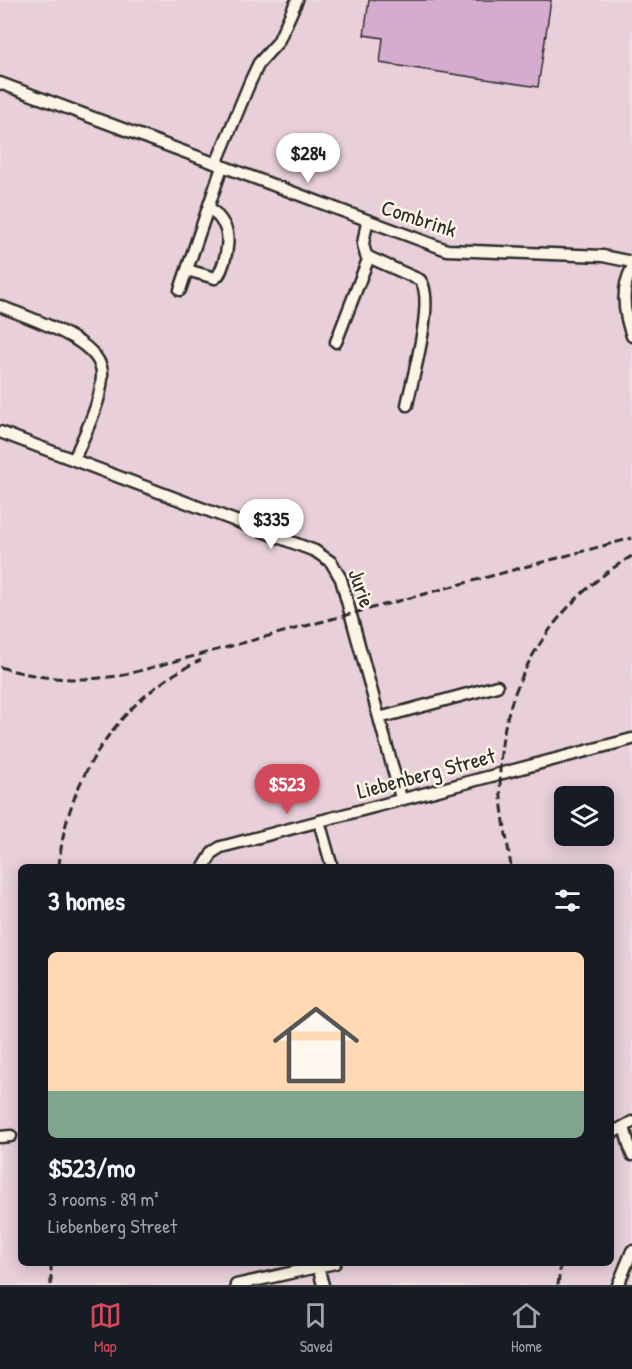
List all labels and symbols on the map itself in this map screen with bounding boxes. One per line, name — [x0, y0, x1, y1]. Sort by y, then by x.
pin: $284 — [272, 133, 344, 184]
street label: Combrink — [378, 192, 460, 244]
pin: $335 — [235, 499, 307, 550]
street label: Jurie — [341, 565, 383, 612]
street label: Liebenberg Street — [354, 740, 499, 806]
pin: $523 — [251, 764, 323, 815]

